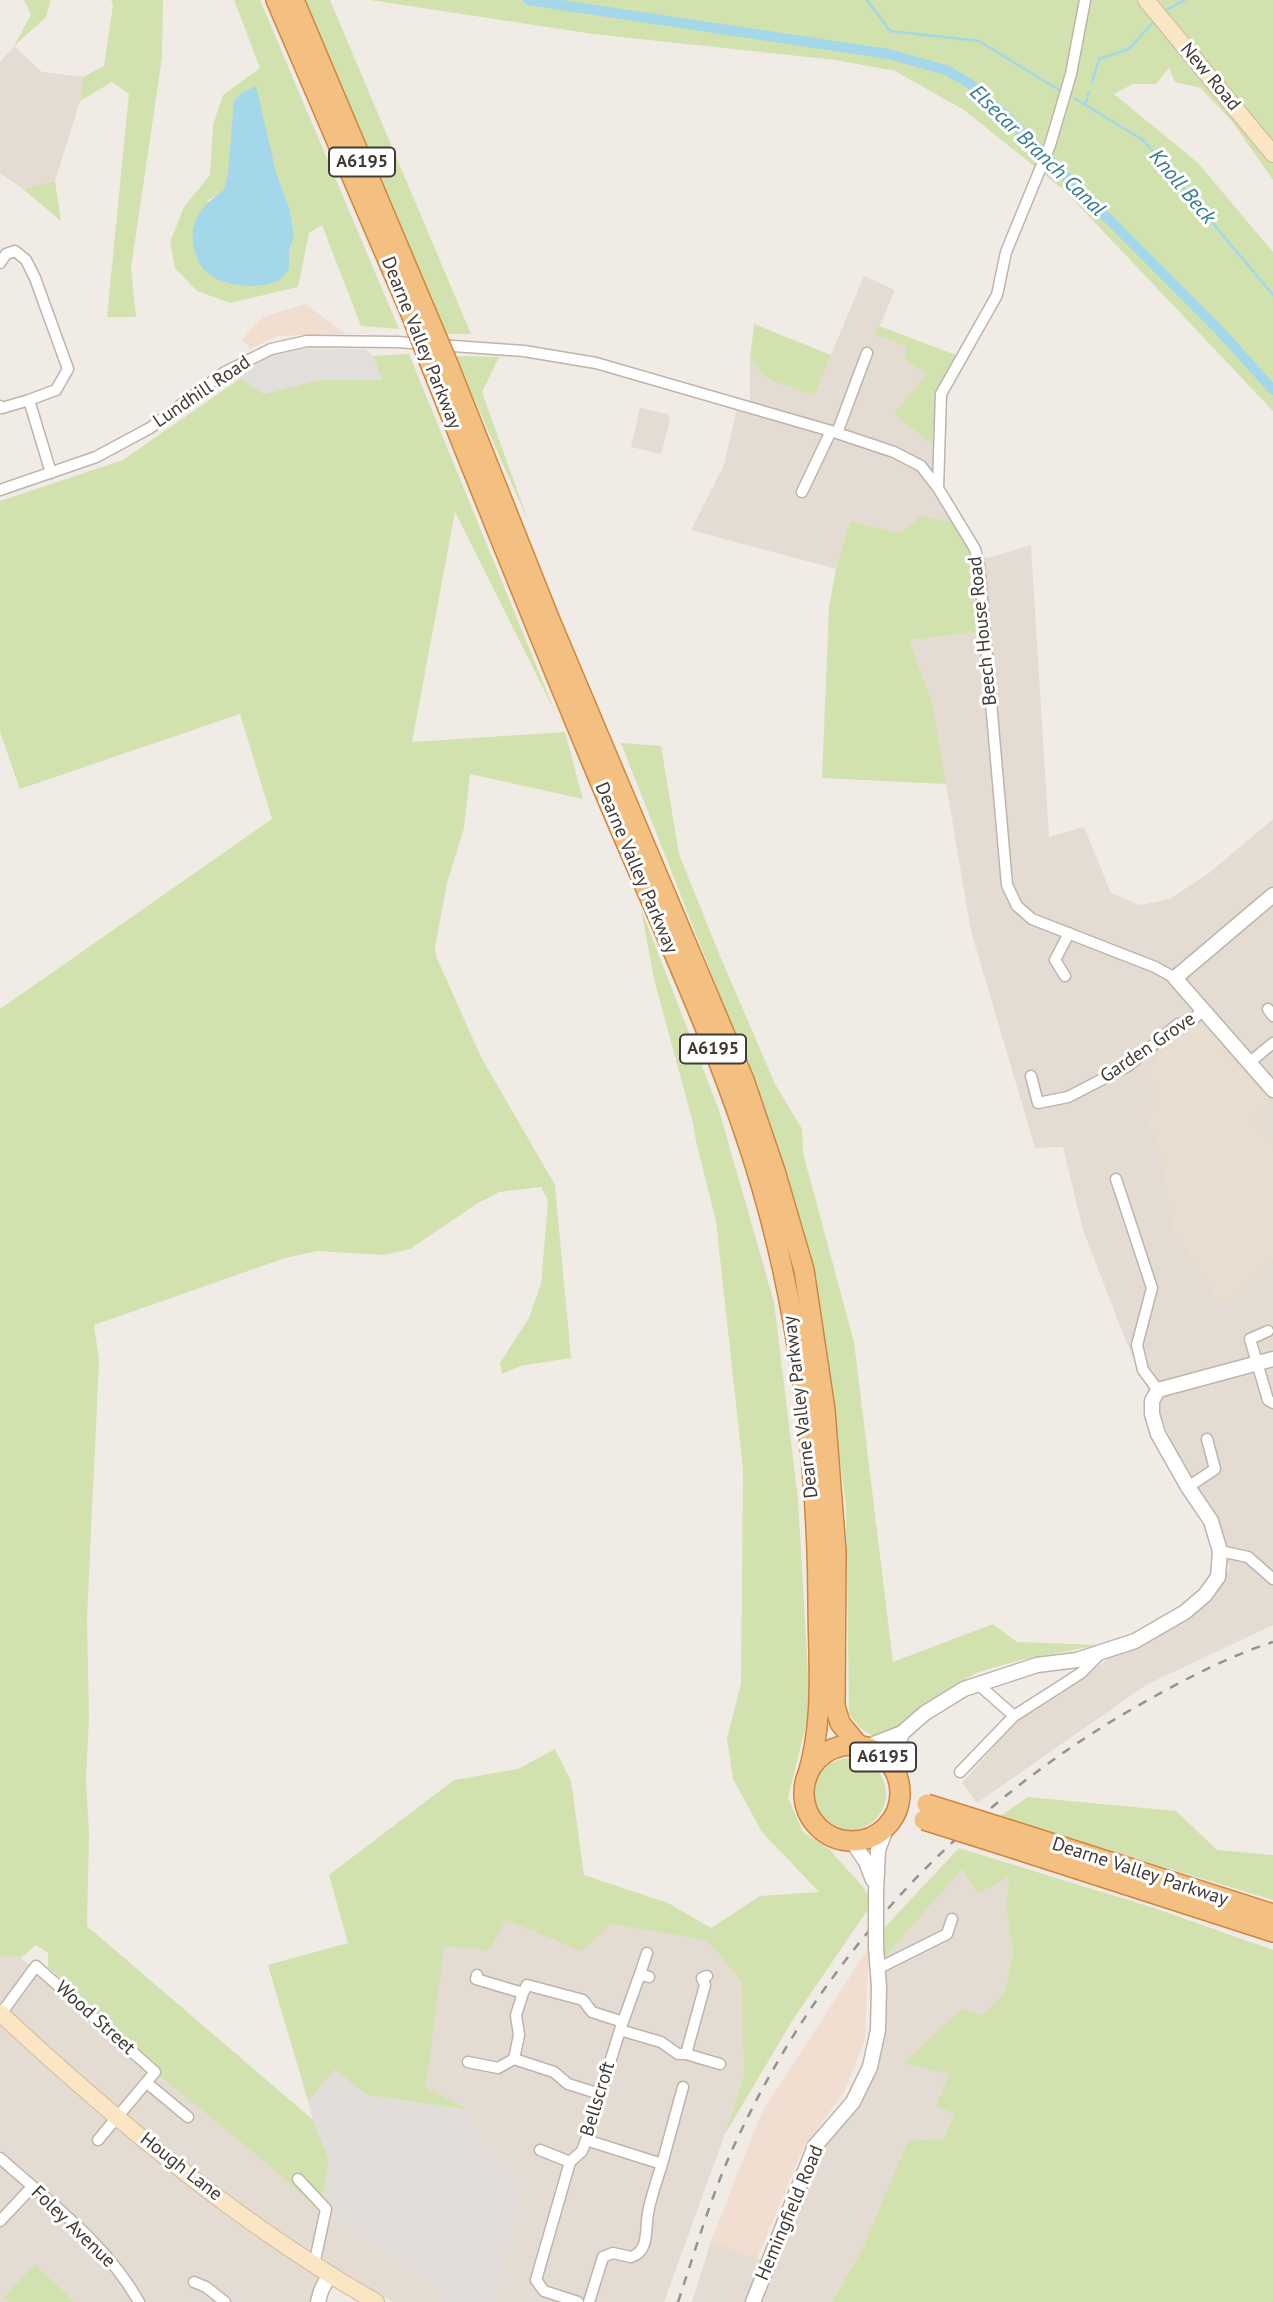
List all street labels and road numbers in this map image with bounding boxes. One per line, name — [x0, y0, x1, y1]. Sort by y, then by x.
street label: New Road — [1175, 38, 1245, 116]
road number: A6195 — [329, 148, 395, 176]
street label: Dearne Valley Parkway — [376, 254, 466, 432]
street label: Lundhill Road — [149, 351, 255, 433]
street label: Beech House Road — [964, 555, 1002, 707]
street label: Dearne Valley Parkway — [590, 779, 682, 957]
street label: Garden Grove — [1096, 1008, 1200, 1088]
road number: A6195 — [680, 1034, 746, 1064]
street label: Dearne Valley Parkway — [778, 1314, 824, 1500]
road number: A6195 — [850, 1742, 916, 1772]
street label: Dearne Valley Parkway — [1049, 1833, 1231, 1911]
street label: Wood Street — [51, 1976, 139, 2060]
street label: Bellscroft — [576, 2059, 620, 2139]
street label: Hough Lane — [135, 2128, 227, 2206]
street label: Hemingfield Road — [751, 2142, 829, 2284]
street label: Foley Avenue — [26, 2181, 120, 2273]

